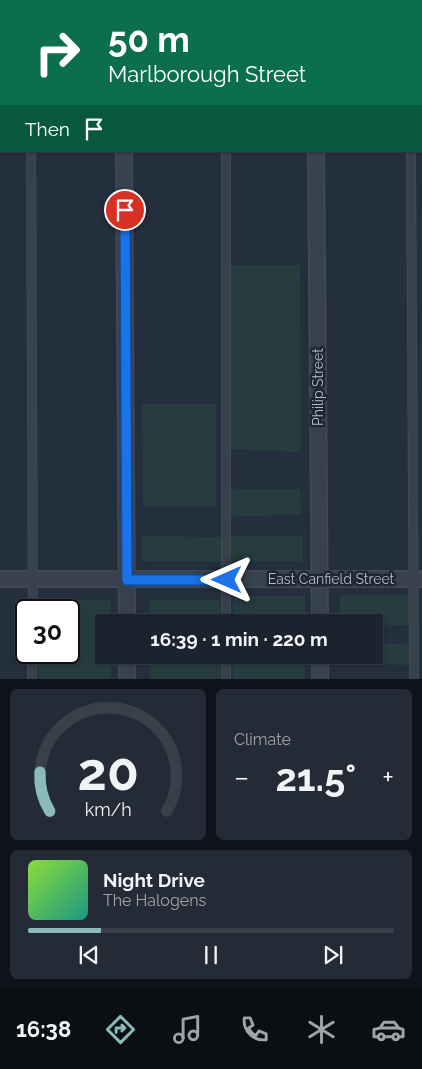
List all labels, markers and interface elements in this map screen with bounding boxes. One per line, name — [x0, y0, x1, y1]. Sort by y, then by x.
text: 50 m — [108, 19, 190, 60]
icon: right — [25, 20, 90, 85]
text: Marlborough Street — [108, 61, 306, 87]
icon: arrive — [80, 115, 108, 143]
text: Then — [25, 118, 70, 140]
pin — [104, 189, 146, 231]
icon: arrive — [111, 196, 139, 224]
street label: Philip Street — [310, 348, 326, 426]
position arrow — [200, 553, 252, 605]
street label: East Canfield Street — [268, 571, 395, 587]
speed limit sign: 30 — [15, 599, 80, 664]
text: 16:39 · 1 min · 220 m — [150, 628, 328, 650]
text: Climate — [234, 730, 291, 749]
text: 20 — [77, 741, 139, 802]
text: 21.5° — [275, 755, 356, 800]
text: − — [234, 761, 249, 794]
text: + — [382, 761, 394, 794]
text: km/h — [84, 799, 132, 820]
text: Night Drive — [103, 869, 205, 891]
text: The Halogens — [103, 891, 206, 910]
icon: previous — [75, 941, 103, 969]
icon: pause — [197, 941, 225, 969]
icon: next — [319, 941, 347, 969]
icon: directions — [103, 1012, 138, 1047]
icon: music — [170, 1012, 205, 1047]
icon: phone — [237, 1012, 272, 1047]
icon: climate — [304, 1012, 339, 1047]
icon: car — [371, 1012, 406, 1047]
text: 16:38 — [16, 1016, 71, 1042]

